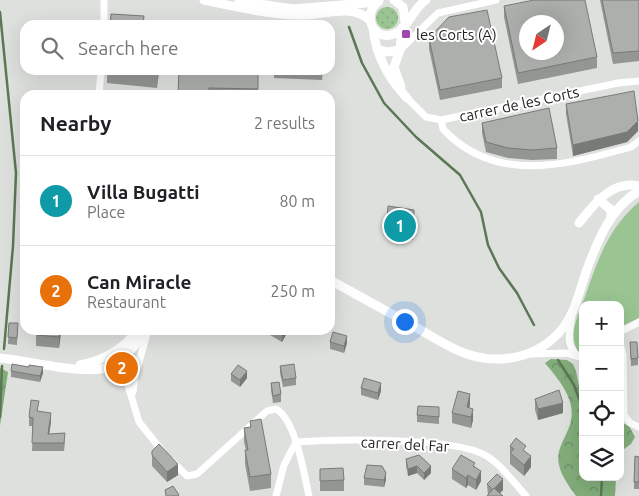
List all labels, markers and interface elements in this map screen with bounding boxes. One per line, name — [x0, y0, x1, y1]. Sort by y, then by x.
north arrow — [519, 15, 564, 60]
search box — [20, 20, 335, 75]
place label: les Corts (A) — [416, 26, 497, 43]
marker: les Corts (A) — [400, 28, 412, 40]
icon: search — [38, 34, 66, 62]
text: Search here — [78, 37, 178, 59]
street label: carrer de les Corts — [458, 83, 580, 125]
text: Nearby — [40, 111, 111, 135]
text: 2 results — [254, 114, 315, 132]
text: Villa Bugatti — [87, 181, 200, 203]
text: 1 — [51, 192, 61, 210]
text: 80 m — [279, 192, 315, 210]
text: Place — [87, 203, 125, 221]
pin: 1 — [384, 207, 416, 245]
text: Can Miracle — [87, 271, 191, 293]
text: 2 — [51, 282, 61, 300]
text: 250 m — [270, 282, 315, 300]
text: Restaurant — [87, 293, 166, 311]
map controls — [579, 301, 624, 481]
button: + — [579, 301, 624, 346]
your location — [392, 309, 418, 335]
button: − — [579, 346, 624, 391]
pin: 2 — [106, 349, 138, 387]
button: locate — [579, 391, 624, 436]
street label: carrer del Far — [360, 433, 450, 455]
button: layers — [579, 436, 624, 481]

